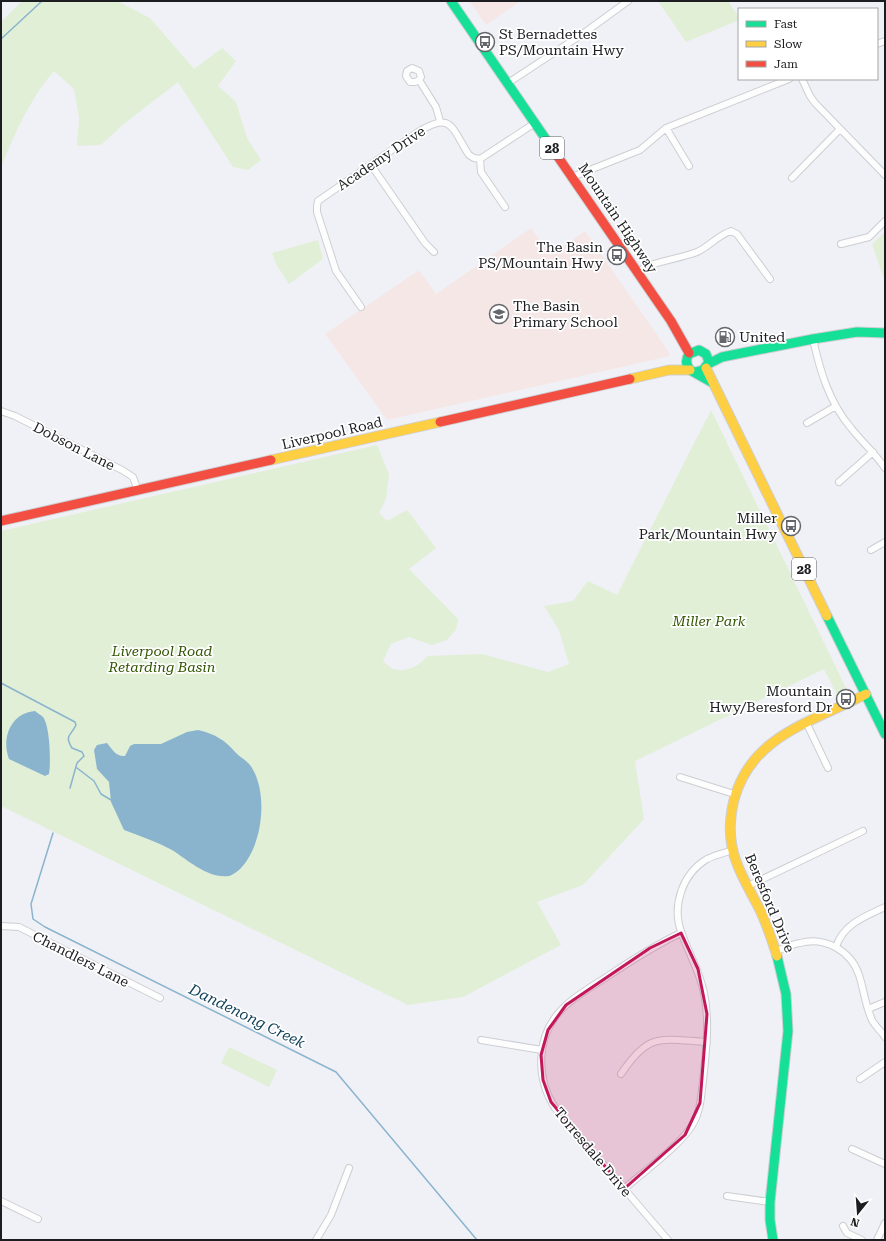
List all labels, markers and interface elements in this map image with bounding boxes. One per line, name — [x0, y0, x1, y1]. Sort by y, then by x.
legend — [738, 8, 878, 80]
text: Fast — [774, 17, 798, 31]
place label: St Bernadettes PS/Mountain Hwy — [499, 26, 625, 58]
bus stop icon: St Bernadettes PS/Mountain Hwy — [474, 31, 496, 53]
text: Slow — [774, 37, 802, 51]
text: Jam — [774, 57, 798, 71]
street label: Academy Drive — [334, 122, 428, 193]
road number: 28 — [540, 137, 564, 159]
street label: Mountain Highway — [575, 160, 661, 277]
place label: The Basin PS/Mountain Hwy — [478, 239, 604, 271]
bus stop icon: The Basin PS/Mountain Hwy — [606, 244, 628, 266]
place label: The Basin Primary School — [513, 298, 618, 330]
school or university icon: The Basin Primary School — [488, 303, 510, 325]
fuel station icon: United — [714, 326, 736, 348]
place label: United — [739, 329, 785, 345]
street label: Liverpool Road — [280, 414, 384, 452]
street label: Dobson Lane — [31, 419, 118, 474]
place label: Miller Park/Mountain Hwy — [639, 510, 778, 542]
bus stop icon: Miller Park/Mountain Hwy — [780, 515, 802, 537]
road number: 28 — [792, 558, 816, 580]
park label: Miller Park — [672, 613, 746, 629]
park label: Liverpool Road Retarding Basin — [108, 643, 216, 675]
place label: Mountain Hwy/Beresford Dr — [709, 683, 832, 715]
bus stop icon: Mountain Hwy/Beresford Dr — [835, 688, 857, 710]
street label: Beresford Drive — [742, 851, 798, 955]
street label: Chandlers Lane — [30, 928, 132, 990]
water label: Dandenong Creek — [185, 980, 309, 1052]
street label: Torresdale Drive — [551, 1104, 635, 1200]
north arrow — [838, 1193, 878, 1233]
text: N — [849, 1214, 861, 1230]

